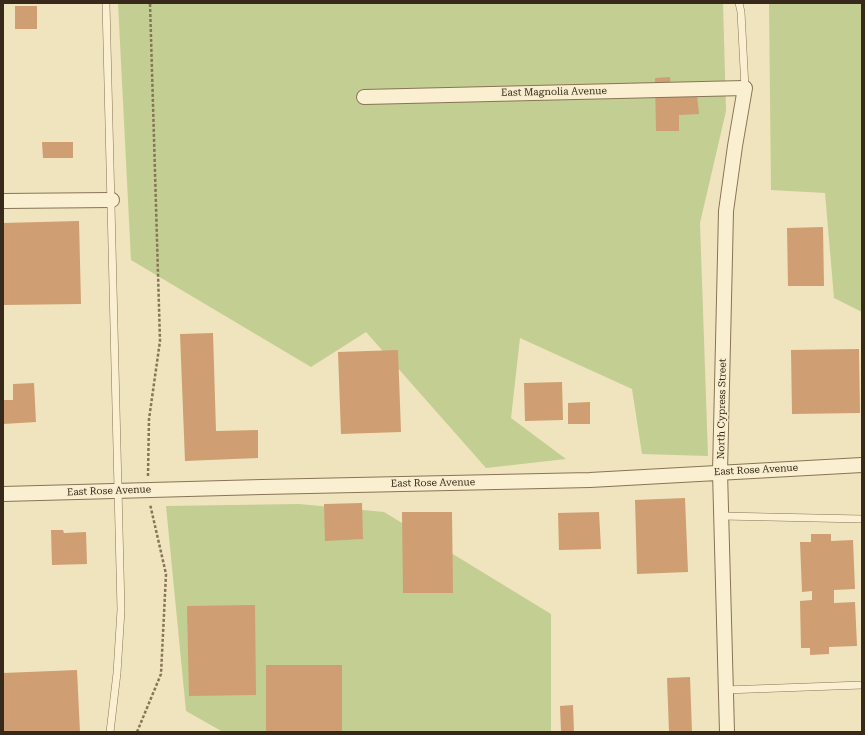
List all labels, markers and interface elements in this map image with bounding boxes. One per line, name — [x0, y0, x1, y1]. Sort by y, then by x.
street label: East Magnolia Avenue — [501, 85, 607, 99]
street label: North Cypress Street — [715, 358, 729, 460]
street label: East Rose Avenue — [714, 462, 798, 478]
street label: East Rose Avenue — [391, 476, 475, 490]
street label: East Rose Avenue — [67, 484, 151, 498]

